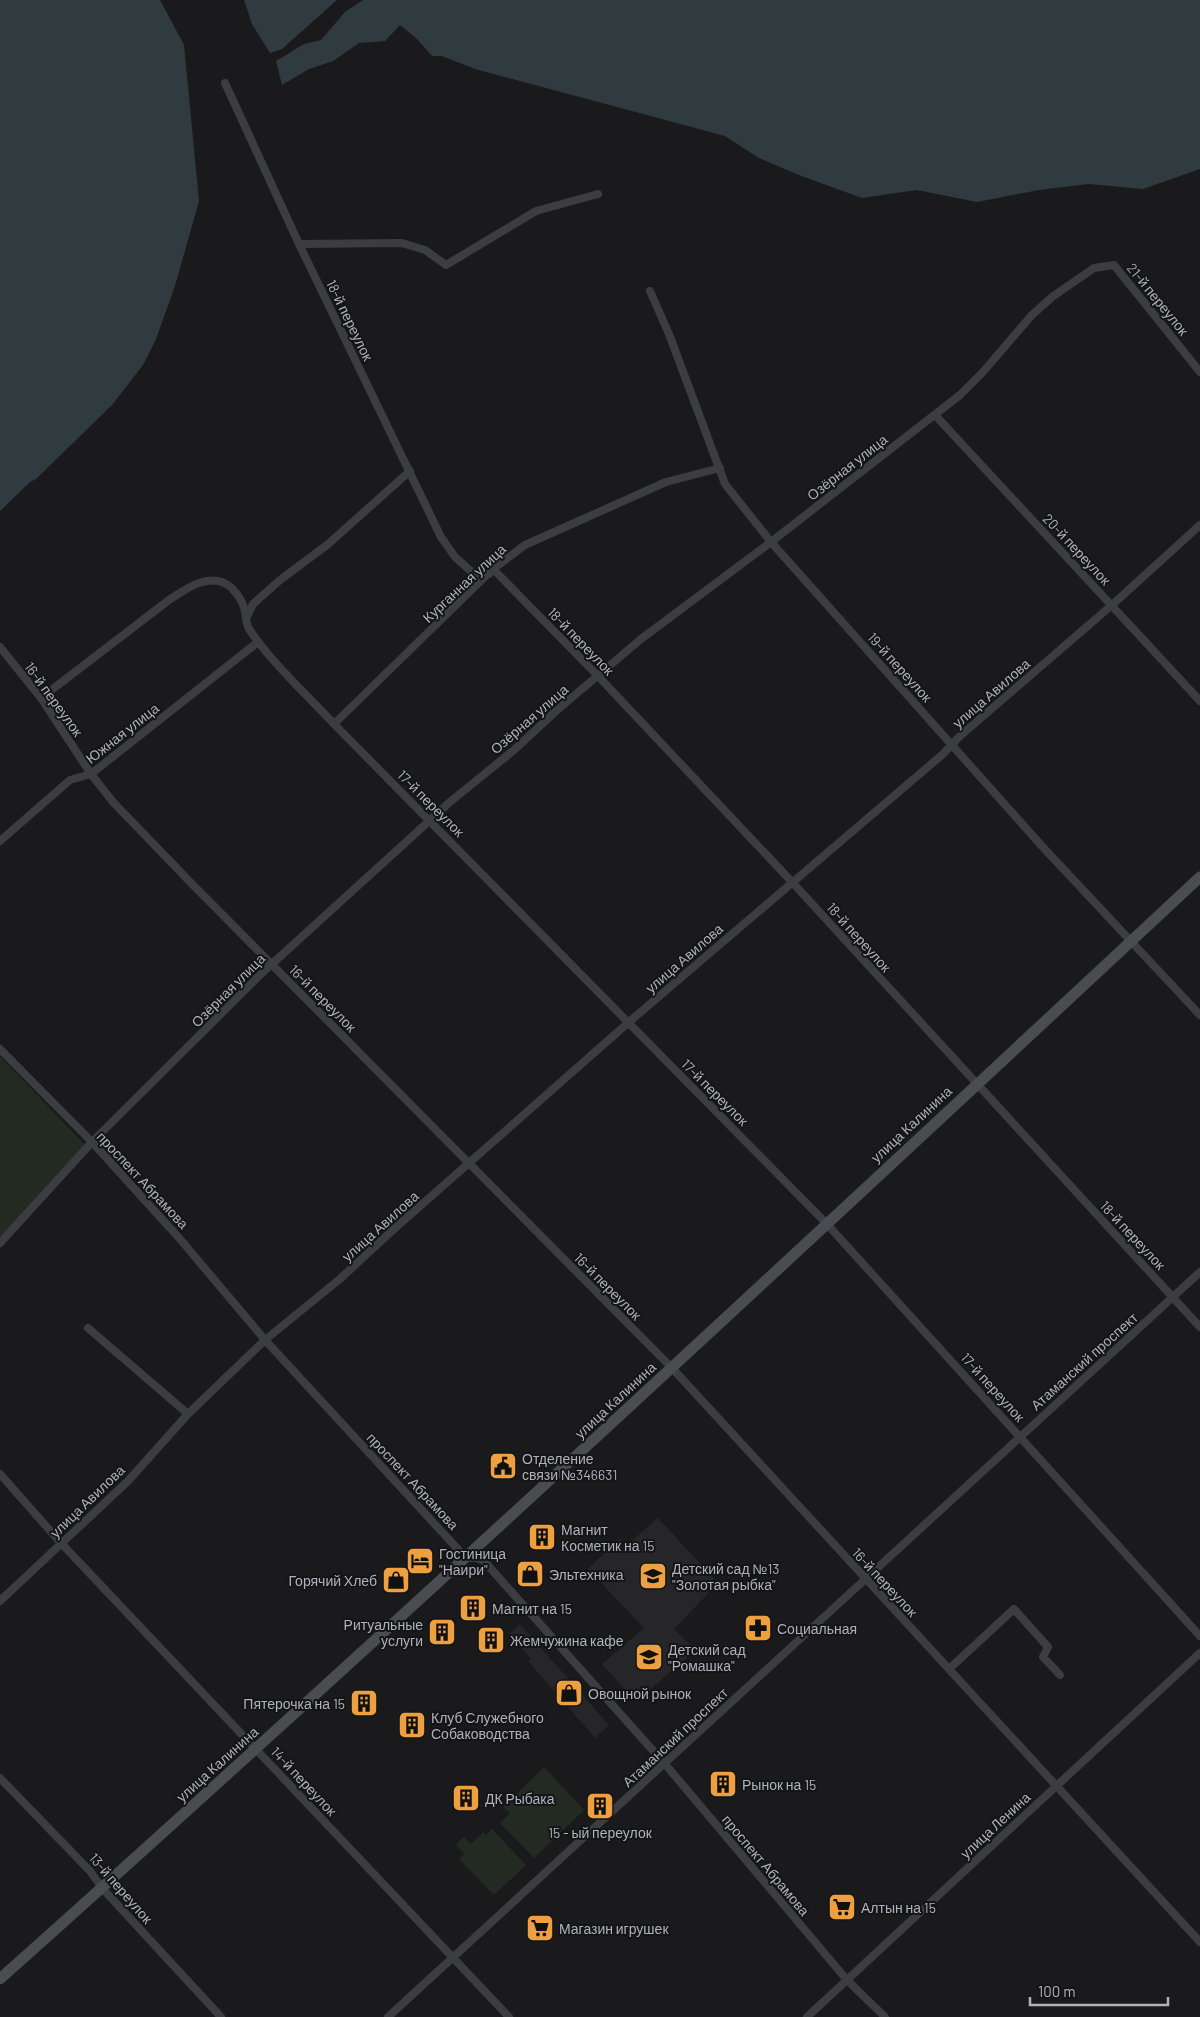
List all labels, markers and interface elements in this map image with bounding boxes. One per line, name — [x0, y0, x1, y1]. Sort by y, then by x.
street label: 21-й переулок — [1124, 259, 1193, 339]
street label: 18-й переулок — [323, 277, 377, 364]
street label: Озёрная улица — [803, 430, 891, 504]
street label: 20-й переулок — [1040, 510, 1115, 589]
street label: Курганная улица — [419, 540, 509, 626]
street label: 18-й переулок — [544, 603, 618, 679]
street label: 19-й переулок — [864, 629, 936, 706]
street label: улица Авилова — [949, 655, 1033, 731]
street label: 16-й переулок — [21, 658, 87, 740]
street label: Озёрная улица — [487, 681, 571, 757]
street label: Южная улица — [82, 699, 162, 767]
street label: 17-й переулок — [394, 766, 469, 841]
street label: 18-й переулок — [823, 899, 895, 976]
street label: улица Авилова — [642, 920, 726, 996]
street label: Озёрная улица — [188, 949, 269, 1030]
street label: 16-й переулок — [286, 961, 361, 1036]
street label: 17-й переулок — [678, 1055, 753, 1130]
street label: улица Калинина — [867, 1082, 955, 1166]
street label: проспект Абрамова — [94, 1128, 192, 1232]
street label: улица Авилова — [338, 1187, 422, 1265]
street label: 18-й переулок — [1097, 1197, 1170, 1274]
street label: 16-й переулок — [571, 1249, 646, 1324]
street label: Атаманский проспект — [1027, 1308, 1141, 1413]
street label: 17-й переулок — [957, 1349, 1029, 1426]
street label: улица Калинина — [571, 1358, 659, 1442]
street label: проспект Абрамова — [364, 1429, 462, 1533]
place label: Отделение связи №346631 — [522, 1450, 617, 1483]
public building icon: Отделение связи №346631 — [488, 1451, 518, 1481]
street label: улица Авилова — [46, 1461, 128, 1541]
place label: Магнит Косметик на 15 — [561, 1521, 654, 1554]
building icon: Магнит Косметик на 15 — [527, 1522, 557, 1552]
street label: 16-й переулок — [849, 1544, 922, 1621]
place label: Гостиница "Наири" — [439, 1545, 506, 1578]
hotel icon: Гостиница "Наири" — [405, 1546, 435, 1576]
shop icon: Эльтехника — [515, 1559, 545, 1589]
place label: Детский сад №13 "Золотая рыбка" — [672, 1560, 780, 1593]
school or university icon: Детский сад №13 "Золотая рыбка" — [638, 1561, 668, 1591]
shop icon: Горячий Хлеб — [381, 1565, 411, 1595]
place label: Эльтехника — [549, 1566, 624, 1583]
place label: Горячий Хлеб — [288, 1572, 377, 1589]
building icon: Магнит на 15 — [458, 1593, 488, 1623]
place label: Магнит на 15 — [492, 1600, 572, 1617]
pharmacy icon: Социальная — [743, 1613, 773, 1643]
place label: Ритуальные услуги — [344, 1616, 423, 1649]
building icon: Ритуальные услуги — [427, 1617, 457, 1647]
place label: Социальная — [777, 1620, 857, 1637]
building icon: Жемчужина кафе — [476, 1625, 506, 1655]
place label: Жемчужина кафе — [510, 1632, 624, 1649]
place label: Детский сад "Ромашка" — [668, 1641, 746, 1674]
school or university icon: Детский сад "Ромашка" — [634, 1642, 664, 1672]
shop icon: Овощной рынок — [554, 1678, 584, 1708]
street label: Атаманский проспект — [619, 1683, 732, 1790]
place label: Овощной рынок — [588, 1685, 692, 1702]
building icon: Пятерочка на 15 — [349, 1688, 379, 1718]
place label: Пятерочка на 15 — [243, 1695, 345, 1712]
place label: Клуб Служебного Собаководства — [431, 1709, 544, 1742]
building icon: Клуб Служебного Собаководства — [397, 1710, 427, 1740]
street label: улица Калинина — [173, 1723, 262, 1805]
street label: 14-й переулок — [268, 1743, 341, 1820]
building icon: Рынок на 15 — [708, 1769, 738, 1799]
place label: Рынок на 15 — [742, 1776, 816, 1793]
building icon: ДК Рыбака — [451, 1783, 481, 1813]
street label: улица Ленина — [957, 1788, 1034, 1862]
place label: ДК Рыбака — [485, 1790, 555, 1807]
building icon: 15 - ый переулок — [585, 1791, 615, 1821]
street label: проспект Абрамова — [719, 1811, 813, 1919]
place label: 15 - ый переулок — [548, 1824, 653, 1841]
street label: 13-й переулок — [86, 1849, 157, 1927]
supermarket icon: Алтын на 15 — [827, 1892, 857, 1922]
place label: Алтын на 15 — [861, 1899, 936, 1916]
supermarket icon: Магазин игрушек — [525, 1913, 555, 1943]
place label: Магазин игрушек — [559, 1920, 669, 1937]
scale bar — [1030, 1974, 1168, 2006]
text: 100 m — [1038, 1982, 1076, 2000]

